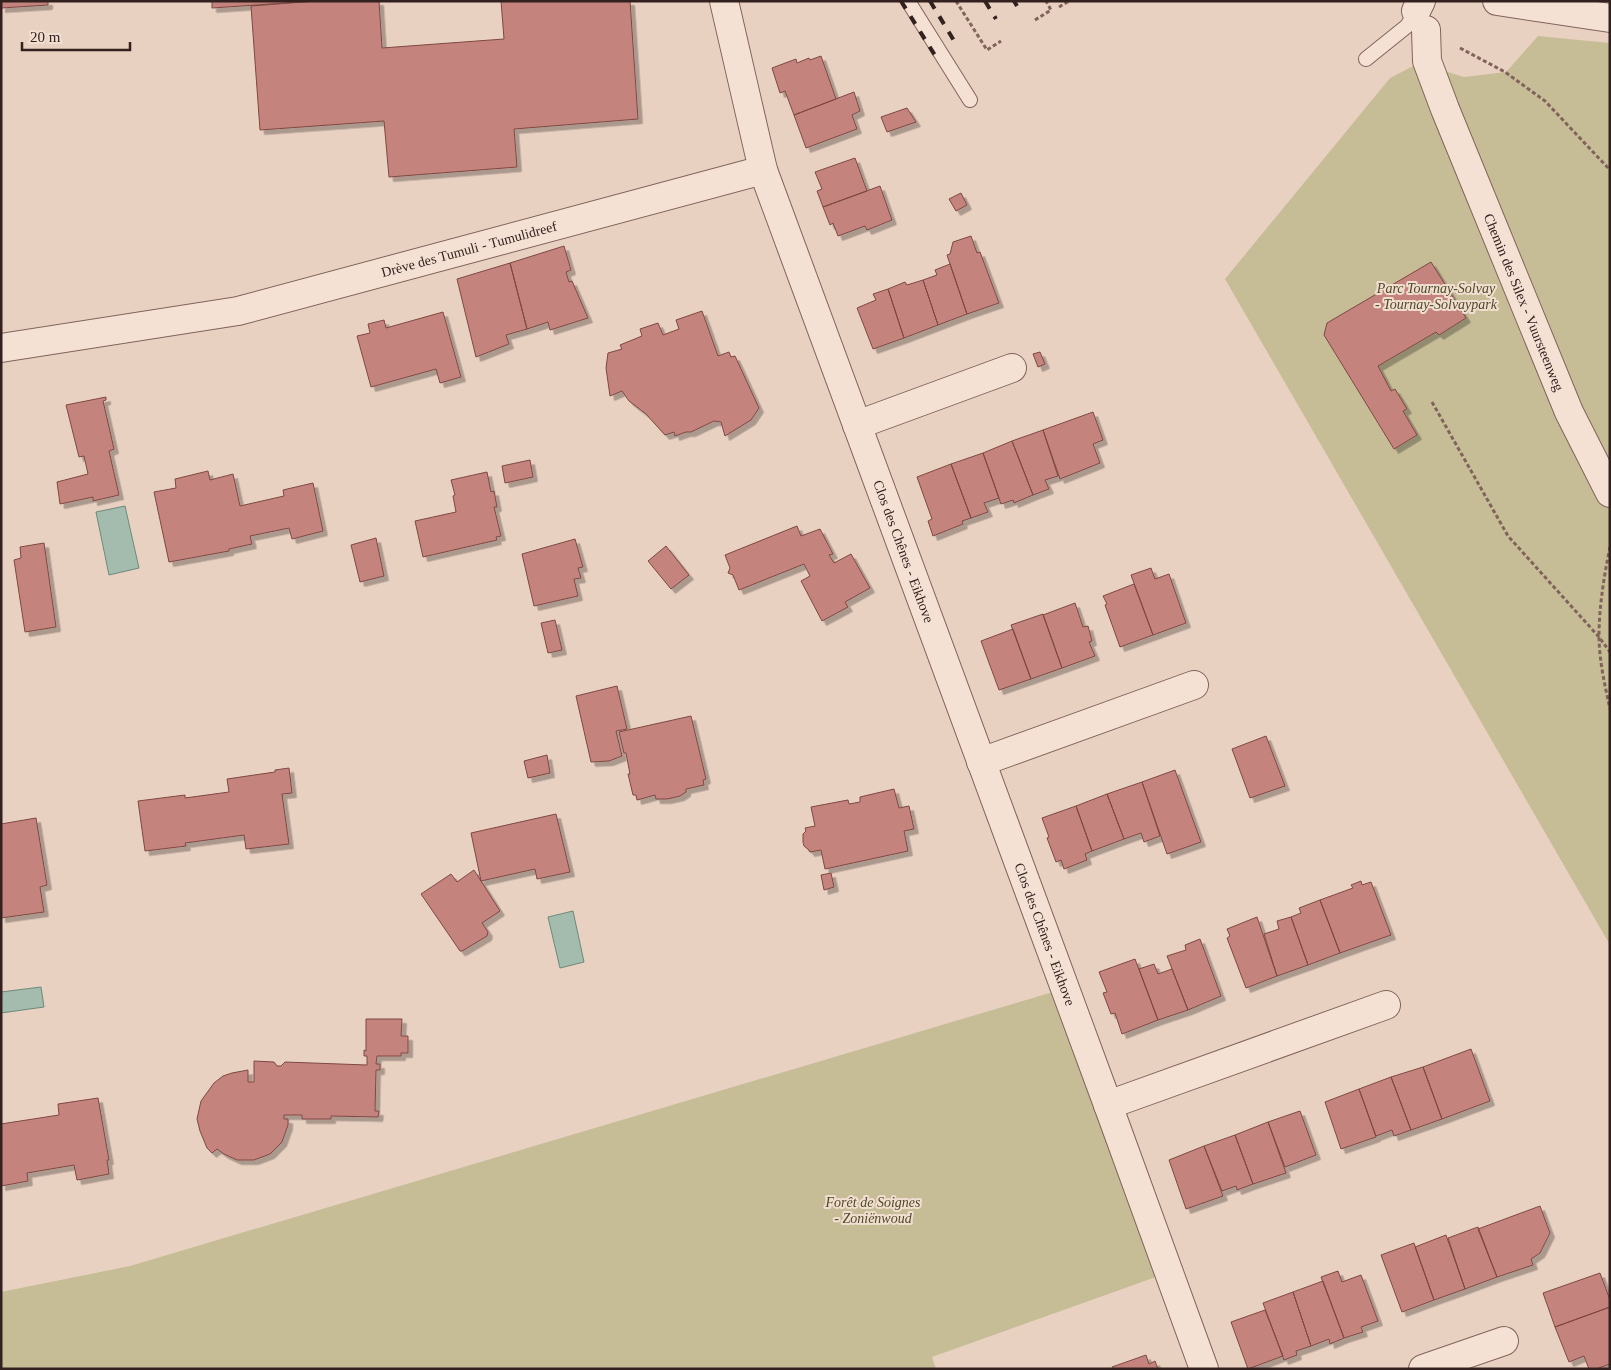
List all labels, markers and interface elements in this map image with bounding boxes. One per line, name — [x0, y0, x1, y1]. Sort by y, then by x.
scale bar — [22, 20, 130, 52]
text: 20 m — [30, 29, 61, 45]
street label: Chemin des Silex - Vuursteenweg — [1481, 211, 1567, 393]
street label: Drève des Tumuli - Tumulidreef — [379, 218, 559, 280]
park label: Parc Tournay-Solvay - Tournay-Solvaypark — [1375, 281, 1498, 312]
street label: Clos des Chênes - Eikhove — [871, 478, 937, 625]
street label: Clos des Chênes - Eikhove — [1012, 861, 1078, 1008]
park label: Forêt de Soignes - Zoniënwoud — [825, 1195, 921, 1226]

